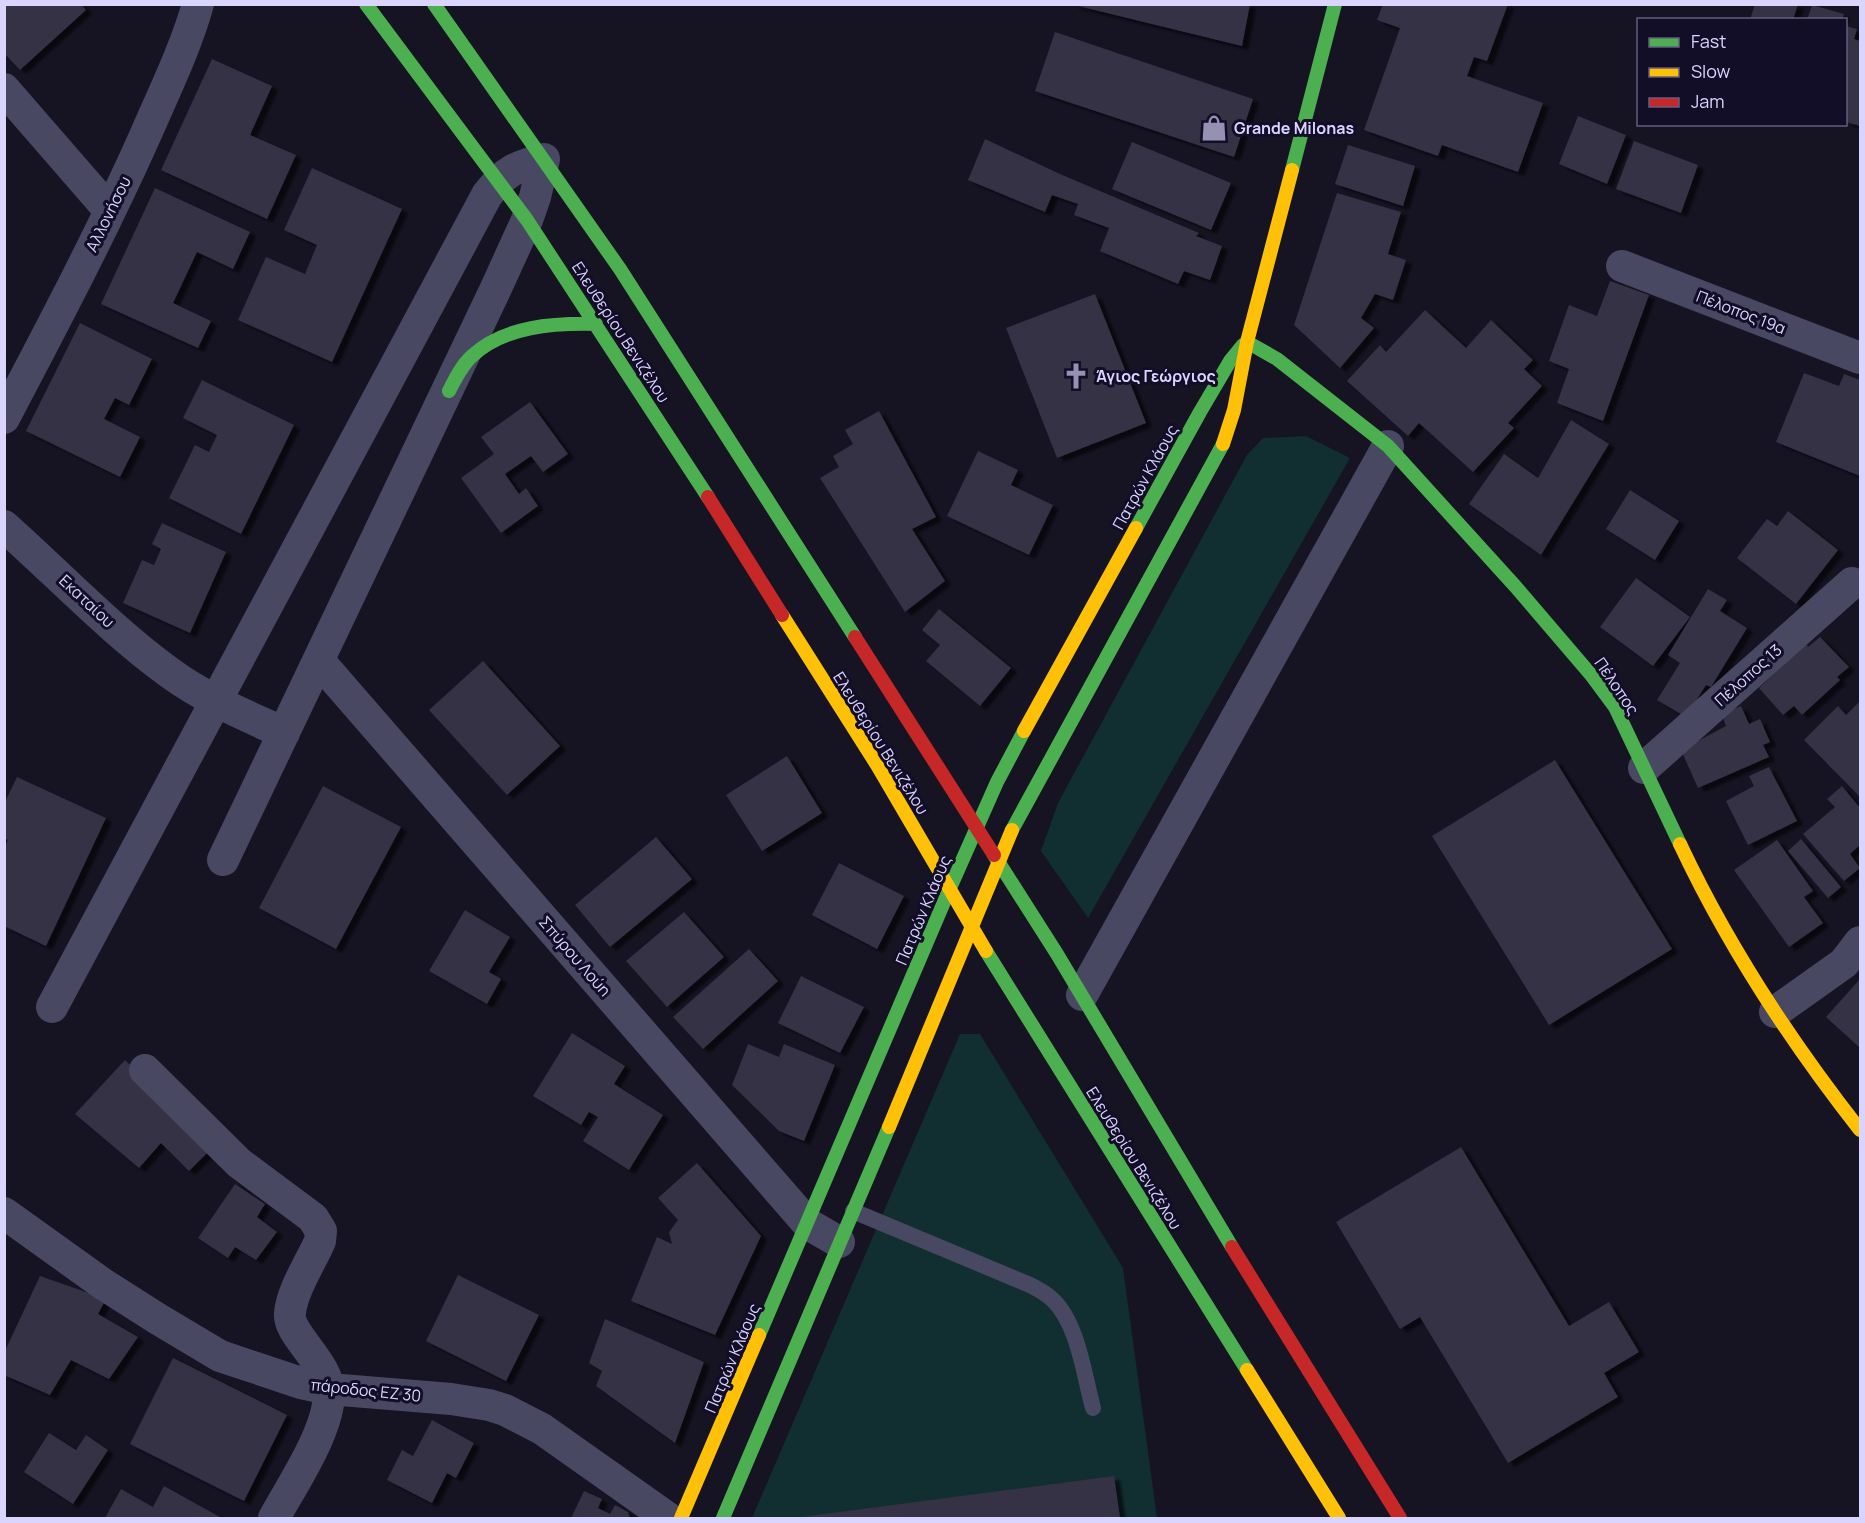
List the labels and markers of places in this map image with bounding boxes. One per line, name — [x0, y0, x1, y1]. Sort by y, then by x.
shop icon: Grande Milonas — [1199, 113, 1229, 143]
place label: Grande Milonas — [1234, 117, 1354, 139]
church icon: Άγιος Γεώργιος — [1061, 361, 1091, 391]
place label: Άγιος Γεώργιος — [1096, 365, 1216, 387]

